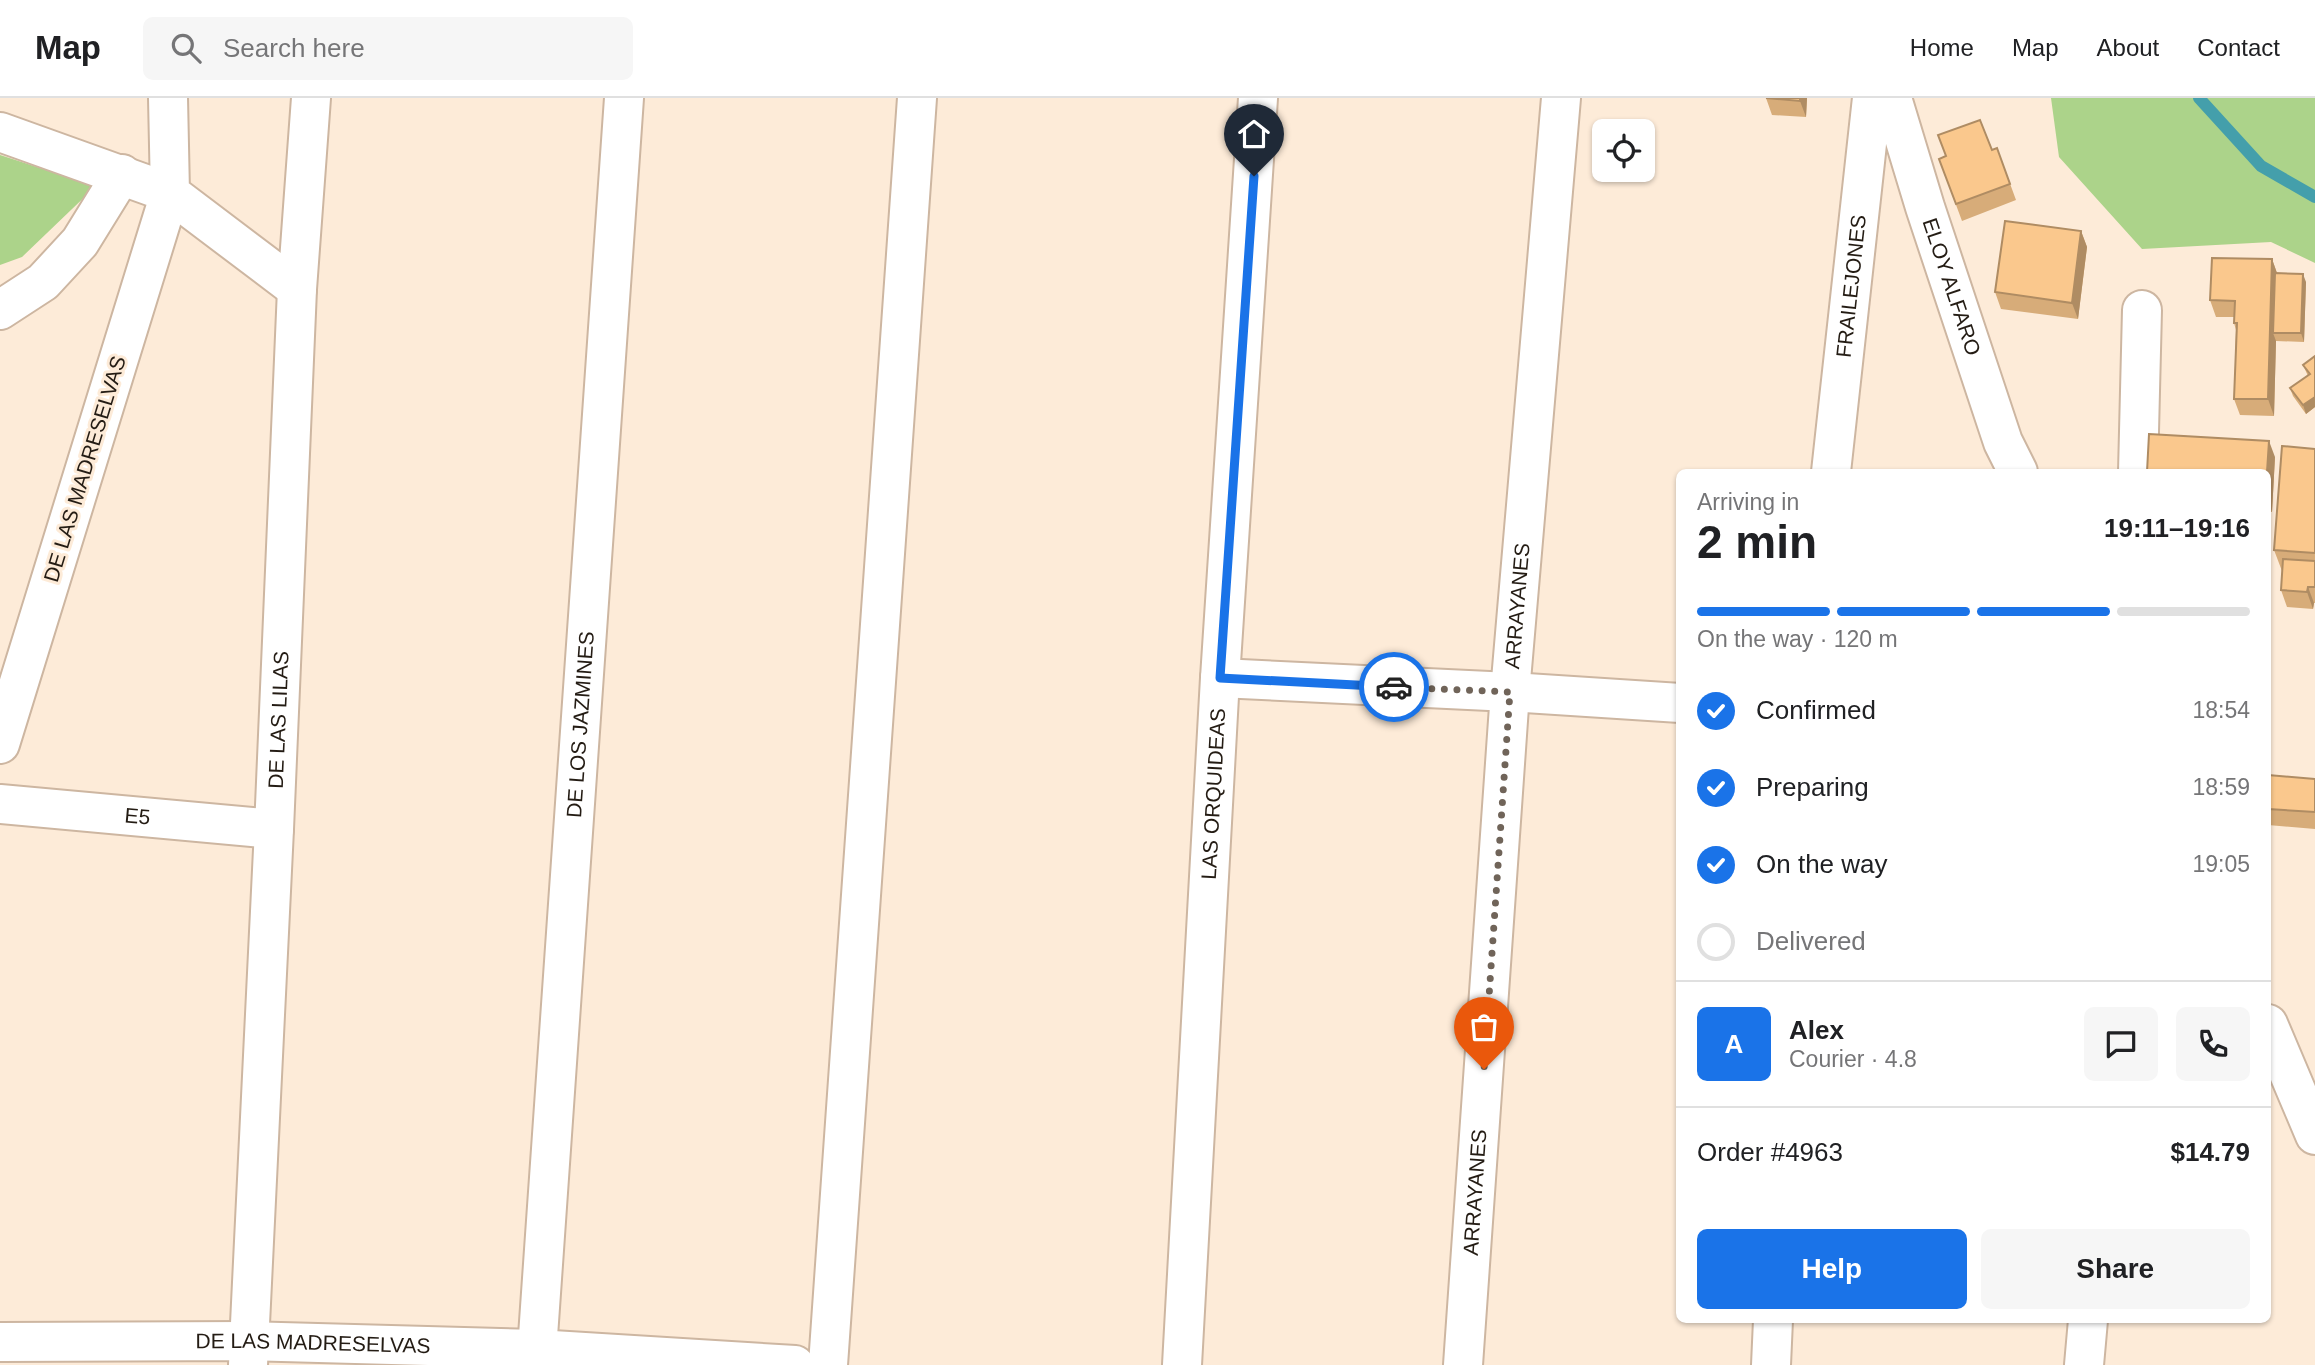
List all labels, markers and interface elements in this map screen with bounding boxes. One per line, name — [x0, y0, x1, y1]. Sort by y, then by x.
search box — [143, 17, 633, 80]
text: Map — [35, 29, 101, 66]
icon: search — [167, 29, 205, 67]
text: Search here — [223, 33, 365, 63]
text: Home — [1910, 34, 1974, 61]
text: Map — [2012, 34, 2059, 61]
text: About — [2097, 34, 2159, 61]
text: Contact — [2197, 34, 2280, 61]
pin — [1224, 104, 1284, 176]
icon: home — [1235, 115, 1273, 153]
map controls — [1592, 119, 1655, 182]
button: locate — [1592, 119, 1655, 182]
street label: FRAILEJONES — [1832, 213, 1870, 359]
street label: ELOY ALFARO — [1918, 215, 1985, 358]
street label: DE LAS MADRESELVAS — [39, 353, 130, 585]
text: Arriving in — [1697, 489, 1799, 515]
text: 19:11–19:16 — [2104, 513, 2250, 543]
text: 2 min — [1697, 516, 1817, 568]
street label: ARRAYANES — [1500, 542, 1534, 670]
text: On the way · 120 m — [1697, 626, 1898, 652]
street label: DE LOS JAZMINES — [562, 631, 598, 818]
street label: DE LAS LILAS — [264, 650, 293, 789]
courier — [1359, 652, 1429, 722]
icon: car — [1375, 668, 1413, 706]
icon: check — [1697, 692, 1735, 730]
text: Confirmed — [1756, 695, 1876, 725]
text: 18:54 — [2192, 697, 2250, 723]
street label: LAS ORQUIDEAS — [1197, 708, 1229, 880]
icon: check — [1697, 769, 1735, 807]
text: Preparing — [1756, 772, 1869, 802]
text: 18:59 — [2192, 774, 2250, 800]
street label: E5 — [124, 803, 151, 829]
icon: check — [1697, 846, 1735, 884]
text: On the way — [1756, 849, 1888, 879]
text: 19:05 — [2192, 851, 2250, 877]
text: Delivered — [1756, 926, 1866, 956]
pin — [1454, 997, 1514, 1069]
button: chat — [2084, 1007, 2158, 1081]
button: phone — [2176, 1007, 2250, 1081]
icon: bag — [1465, 1008, 1503, 1046]
text: Alex — [1789, 1015, 1844, 1045]
text: A — [1725, 1029, 1743, 1059]
text: Courier · 4.8 — [1789, 1046, 1917, 1072]
street label: ARRAYANES — [1459, 1128, 1490, 1256]
text: Order #4963 — [1697, 1137, 1843, 1167]
text: $14.79 — [2170, 1137, 2250, 1167]
button: Help — [1697, 1229, 1967, 1309]
button: Share — [1981, 1229, 2250, 1309]
street label: DE LAS MADRESELVAS — [195, 1329, 431, 1357]

